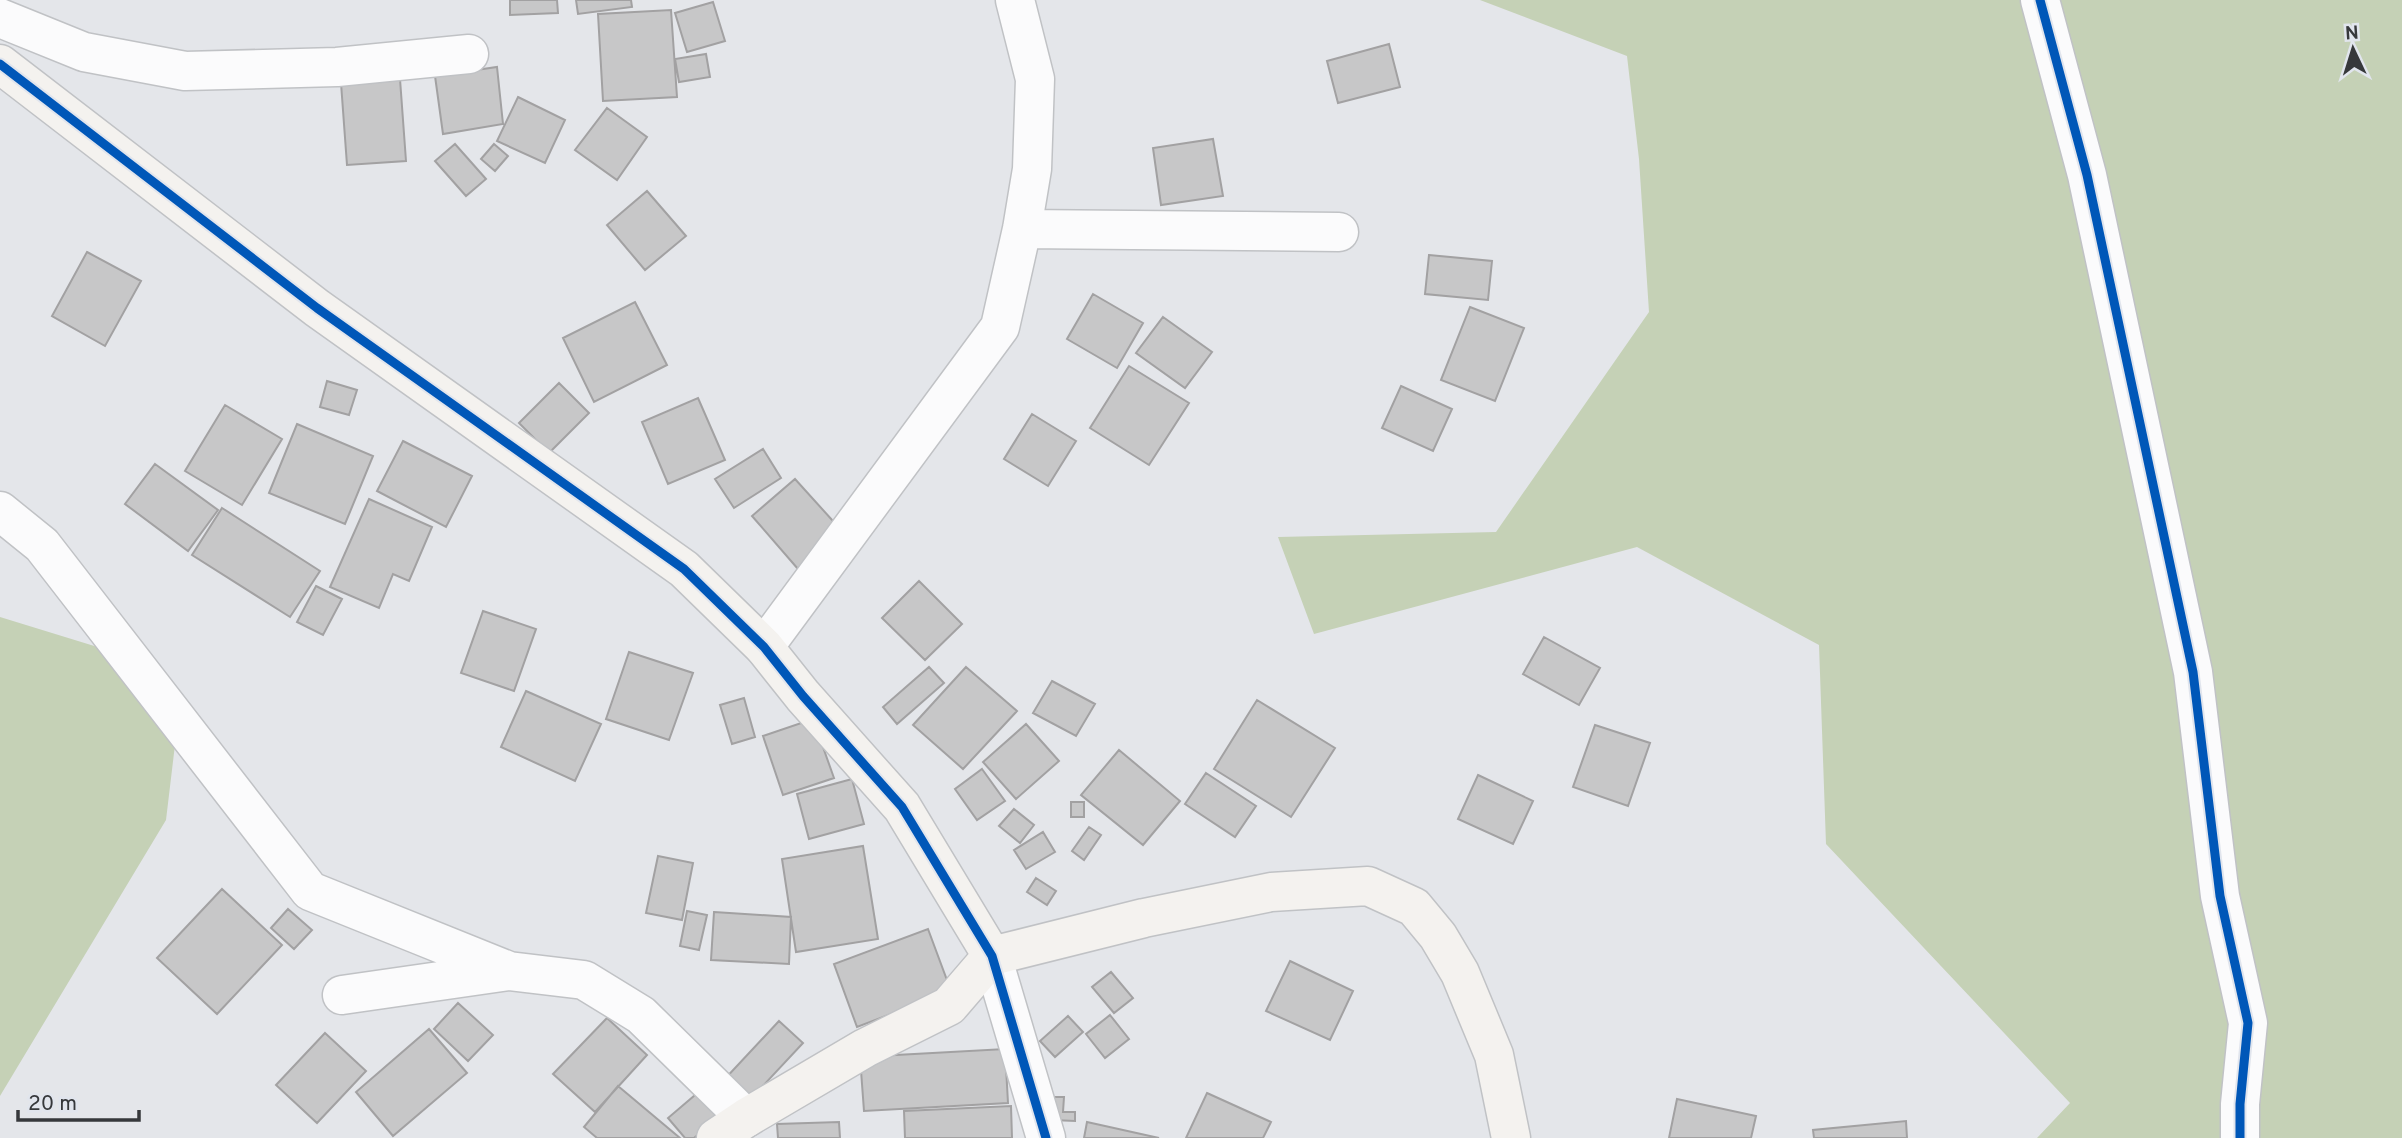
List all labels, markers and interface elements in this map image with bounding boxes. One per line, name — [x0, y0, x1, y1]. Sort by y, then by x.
north arrow — [2318, 14, 2388, 84]
text: N — [2344, 22, 2360, 46]
scale bar — [18, 1078, 138, 1122]
text: 20 m — [28, 1091, 77, 1118]

